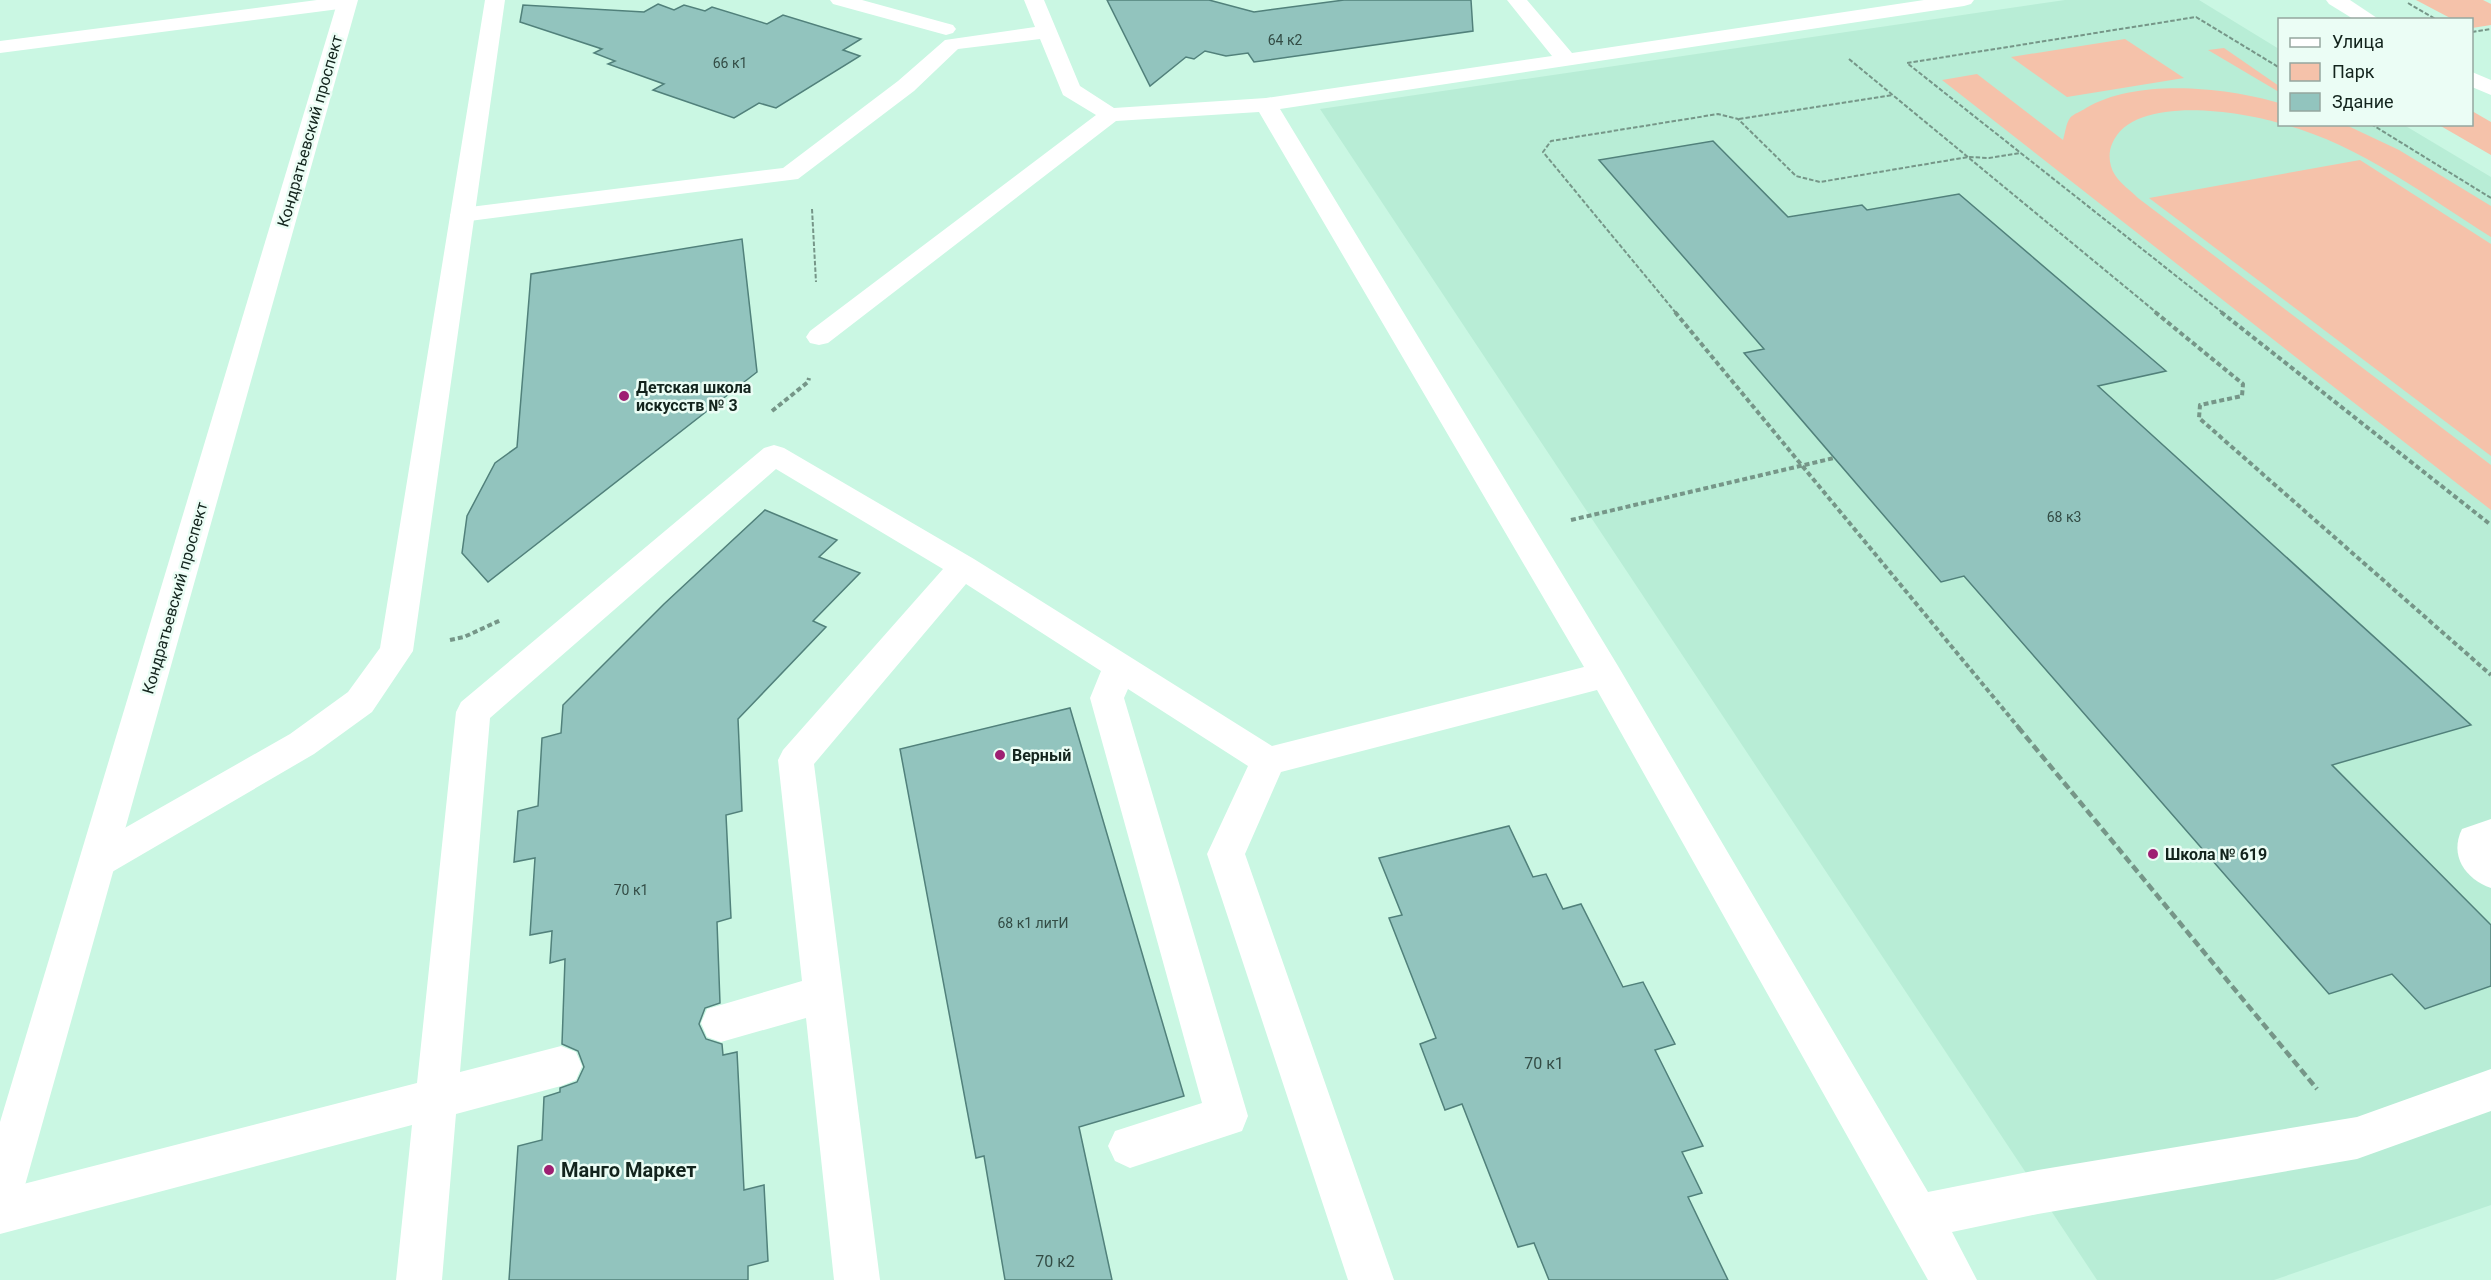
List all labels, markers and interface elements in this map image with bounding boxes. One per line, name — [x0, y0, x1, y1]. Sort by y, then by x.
legend — [2278, 18, 2473, 126]
text: Улица — [2332, 31, 2384, 52]
street label: Кондратьевский проспект — [273, 32, 347, 229]
house number: 64 к2 — [1268, 32, 1302, 48]
house number: 66 к1 — [713, 55, 747, 71]
text: Парк — [2332, 61, 2375, 82]
text: Здание — [2332, 91, 2394, 112]
place label: Детская школа искусств № 3 — [636, 378, 752, 415]
marker: Детская школа искусств № 3 — [617, 389, 631, 403]
street label: Кондратьевский проспект — [138, 499, 212, 696]
house number: 68 к3 — [2047, 509, 2081, 525]
place label: Верный — [1012, 746, 1071, 765]
marker: Верный — [993, 748, 1007, 762]
place label: Школа № 619 — [2165, 845, 2267, 864]
marker: Школа № 619 — [2146, 847, 2160, 861]
house number: 70 к1 — [614, 882, 648, 898]
house number: 68 к1 литИ — [997, 915, 1069, 931]
house number: 70 к1 — [1524, 1054, 1564, 1073]
place label: Манго Маркет — [561, 1158, 696, 1182]
marker: Манго Маркет — [542, 1163, 556, 1177]
house number: 70 к2 — [1035, 1252, 1075, 1271]

